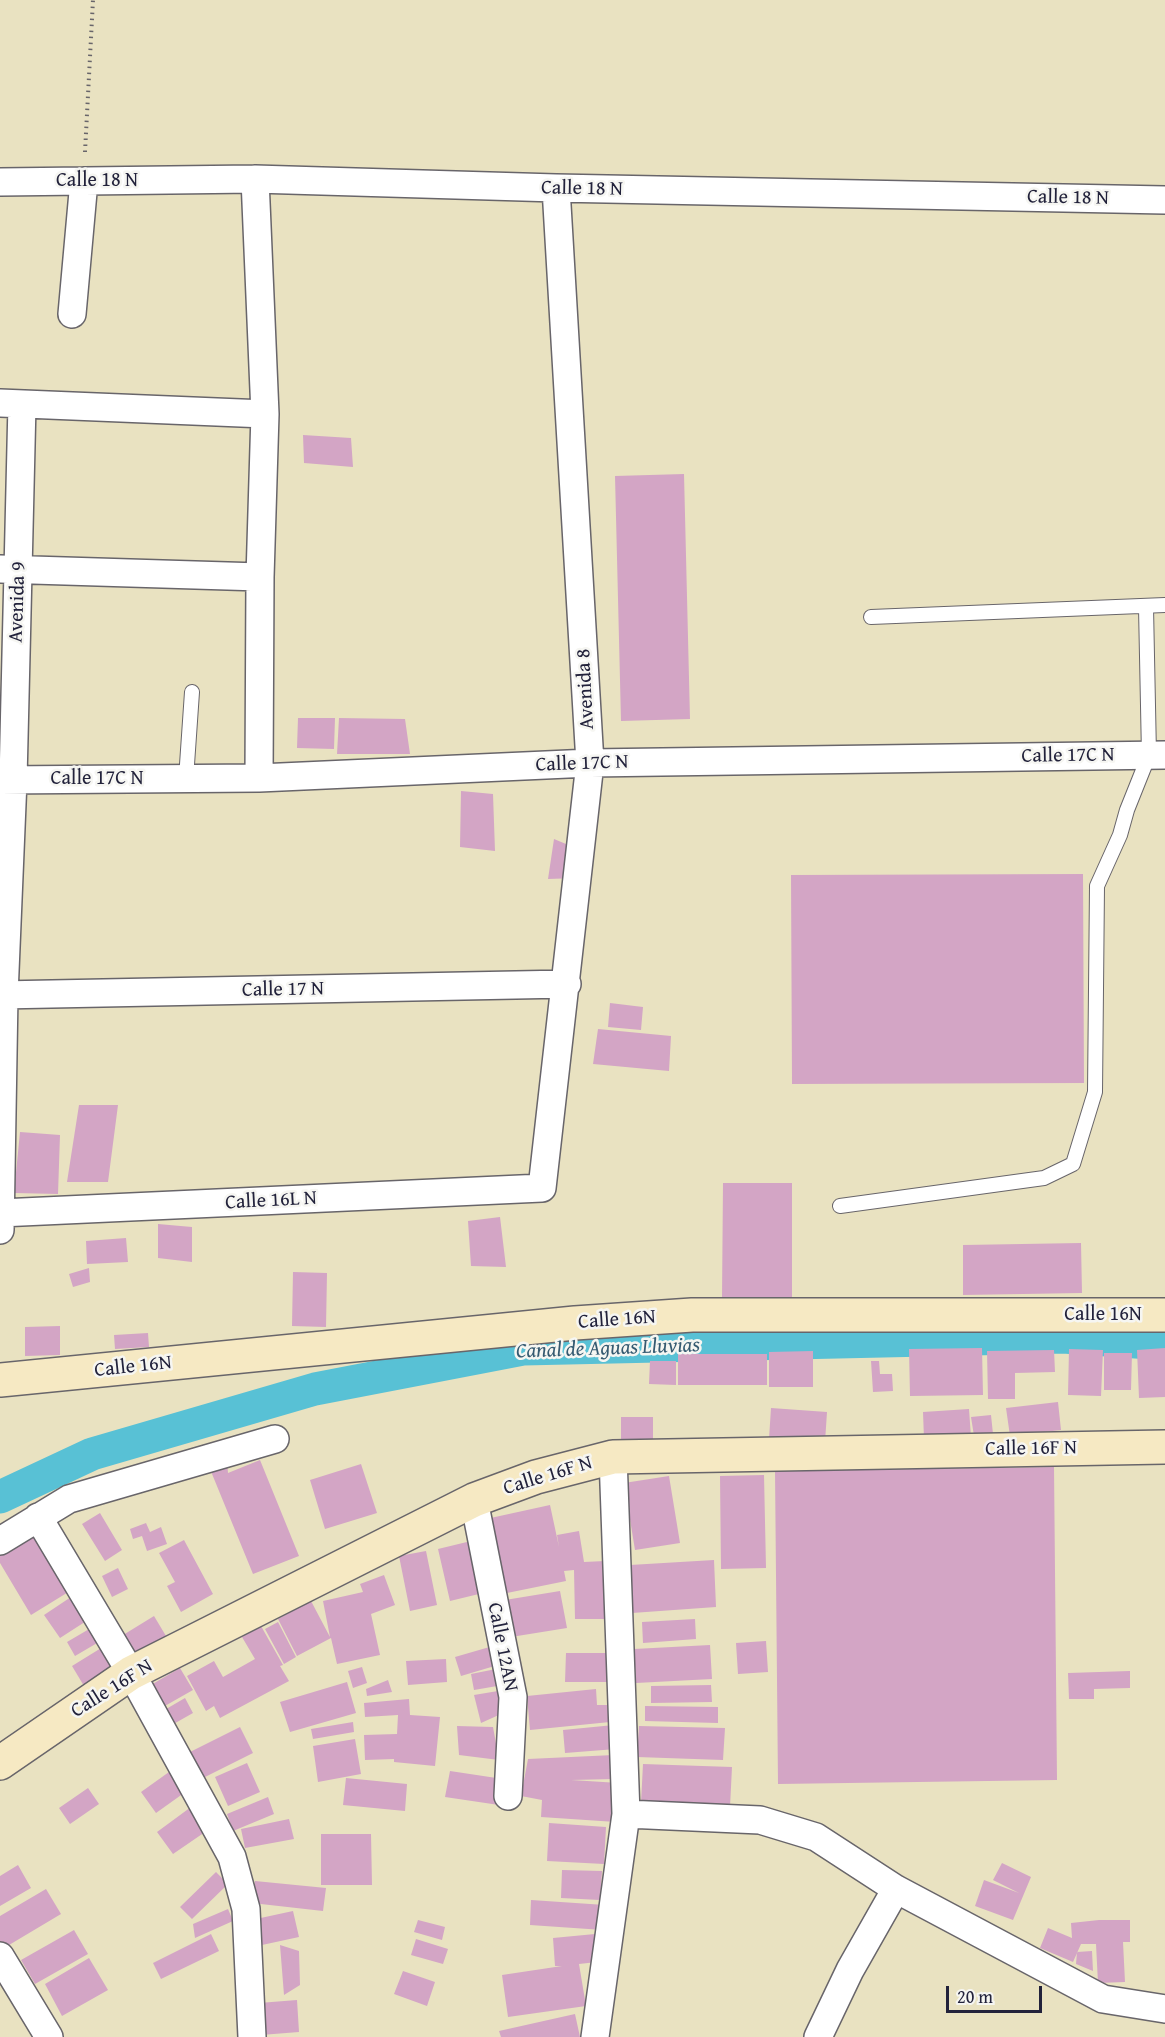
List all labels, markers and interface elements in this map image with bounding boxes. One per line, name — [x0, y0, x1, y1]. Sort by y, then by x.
street label: Calle 18 N — [56, 169, 138, 193]
street label: Calle 18 N — [541, 176, 623, 202]
street label: Calle 18 N — [1027, 185, 1109, 211]
street label: Avenida 9 — [5, 561, 31, 643]
street label: Avenida 8 — [572, 648, 600, 730]
street label: Calle 17C N — [1021, 743, 1115, 769]
street label: Calle 17C N — [535, 750, 629, 778]
street label: Calle 17C N — [51, 767, 143, 791]
street label: Calle 17 N — [242, 977, 324, 1003]
street label: Calle 16L N — [225, 1187, 317, 1215]
street label: Calle 16N — [1064, 1303, 1142, 1327]
street label: Calle 16N — [577, 1305, 657, 1335]
water label: Canal de Aguas Lluvias — [516, 1333, 700, 1365]
street label: Calle 16N — [93, 1351, 173, 1383]
street label: Calle 16F N — [985, 1436, 1077, 1462]
street label: Calle 16F N — [501, 1451, 595, 1501]
street label: Calle 12AN — [482, 1601, 522, 1693]
street label: Calle 16F N — [67, 1654, 157, 1724]
scale bar — [949, 1974, 1045, 2012]
text: 20 m — [957, 1983, 993, 2010]

